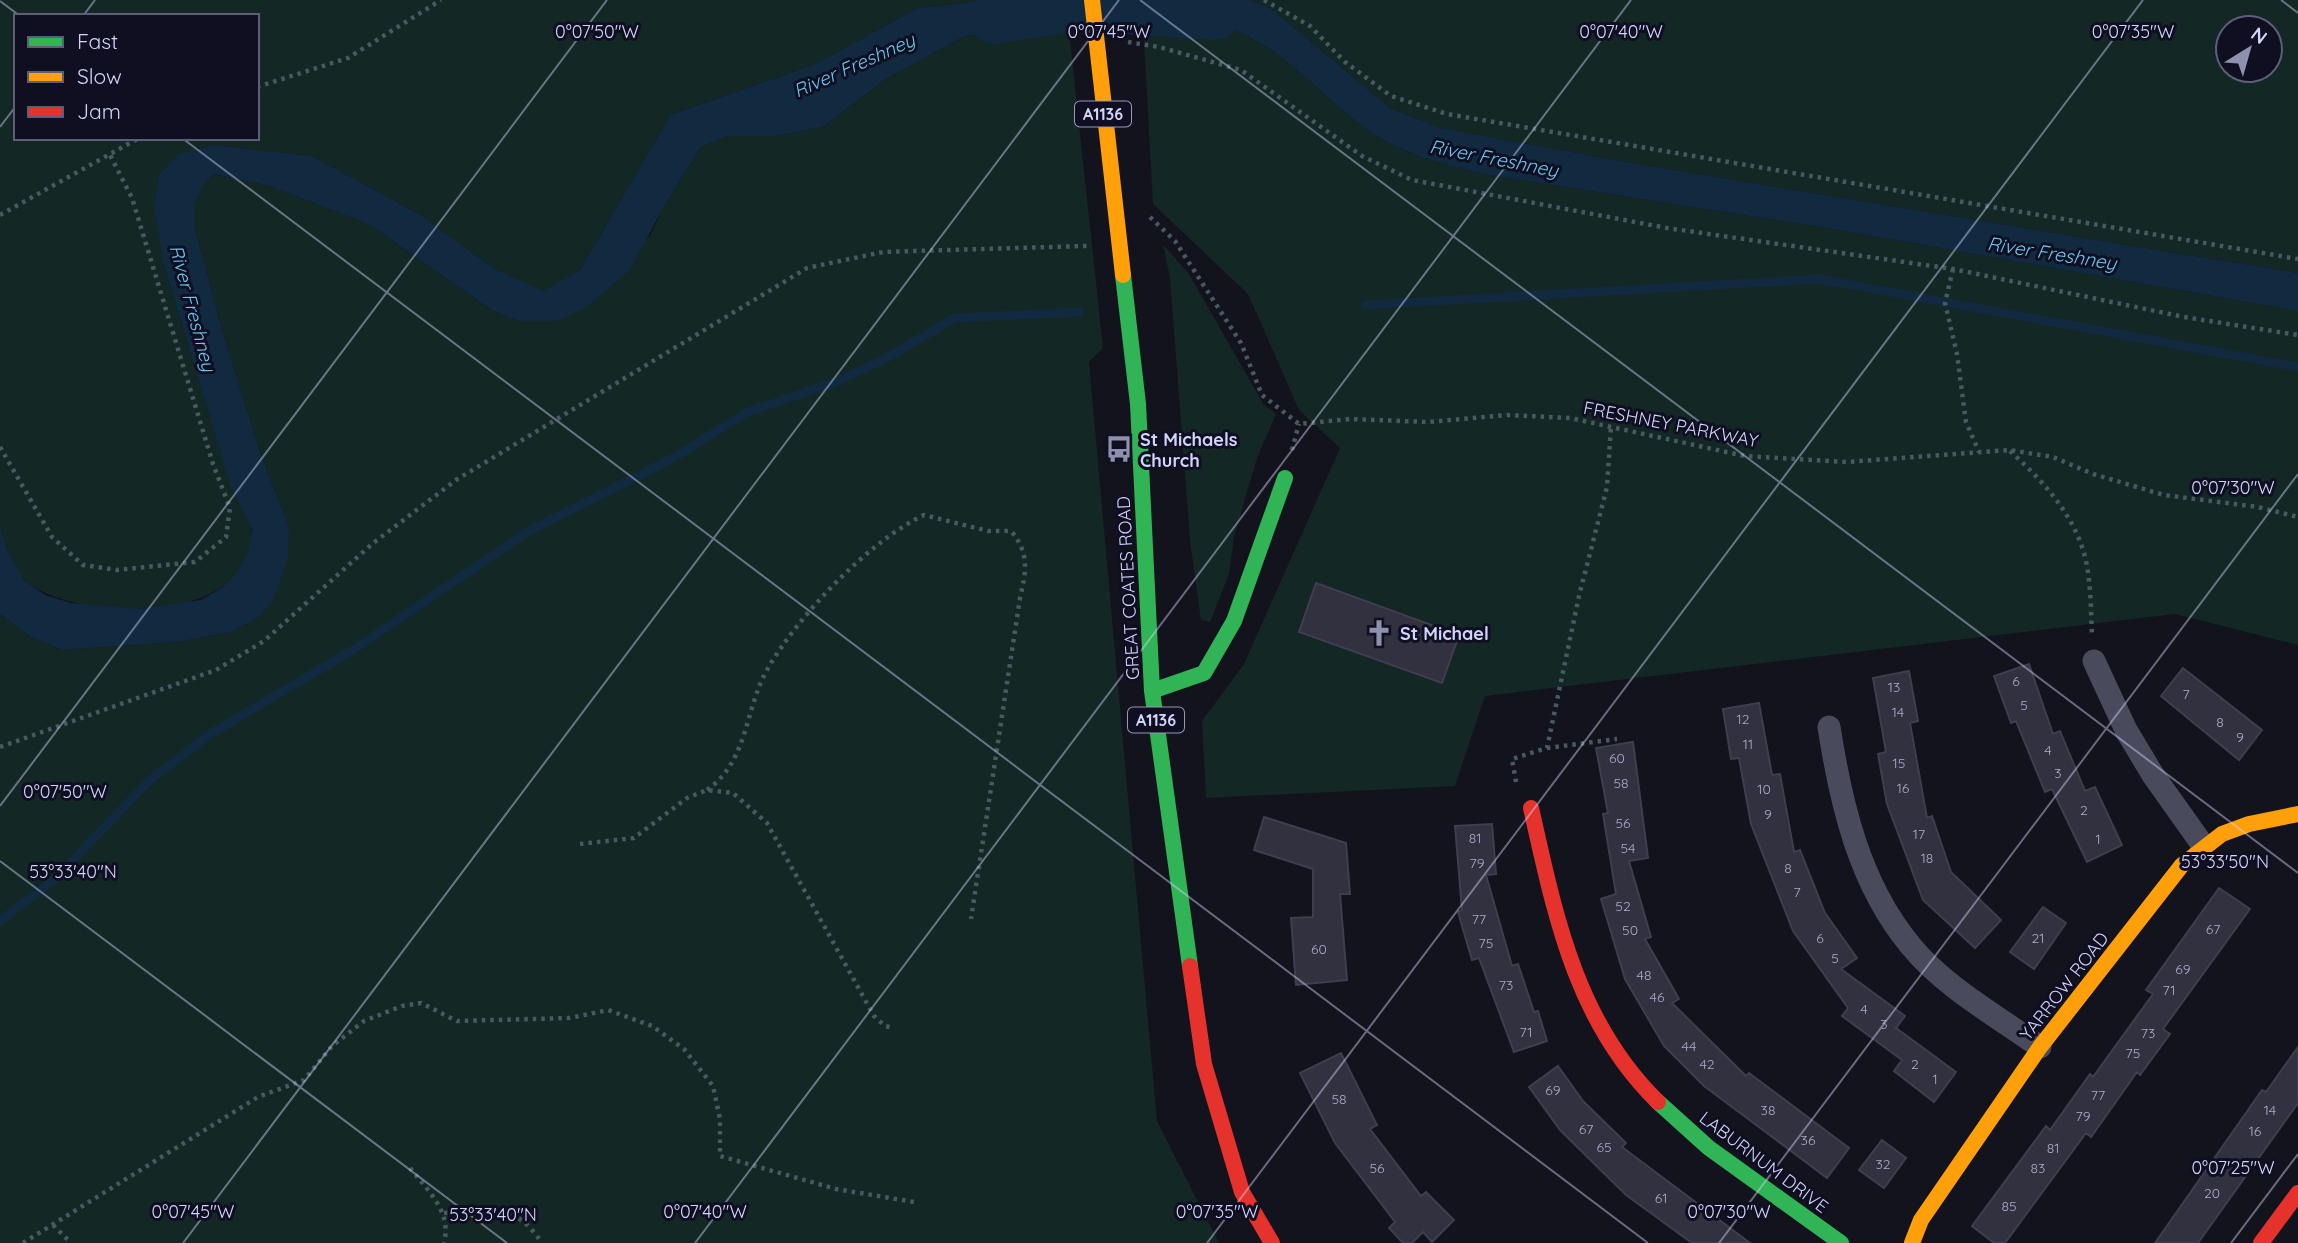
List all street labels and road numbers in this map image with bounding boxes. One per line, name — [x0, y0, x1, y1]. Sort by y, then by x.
road number: A1136 — [1075, 102, 1131, 126]
street label: FRESHNEY PARKWAY — [1582, 396, 1760, 452]
street label: GREAT COATES ROAD — [1112, 496, 1144, 680]
road number: A1136 — [1128, 708, 1184, 733]
street label: YARROW ROAD — [2015, 927, 2113, 1045]
street label: LABURNUM DRIVE — [1695, 1106, 1833, 1218]

